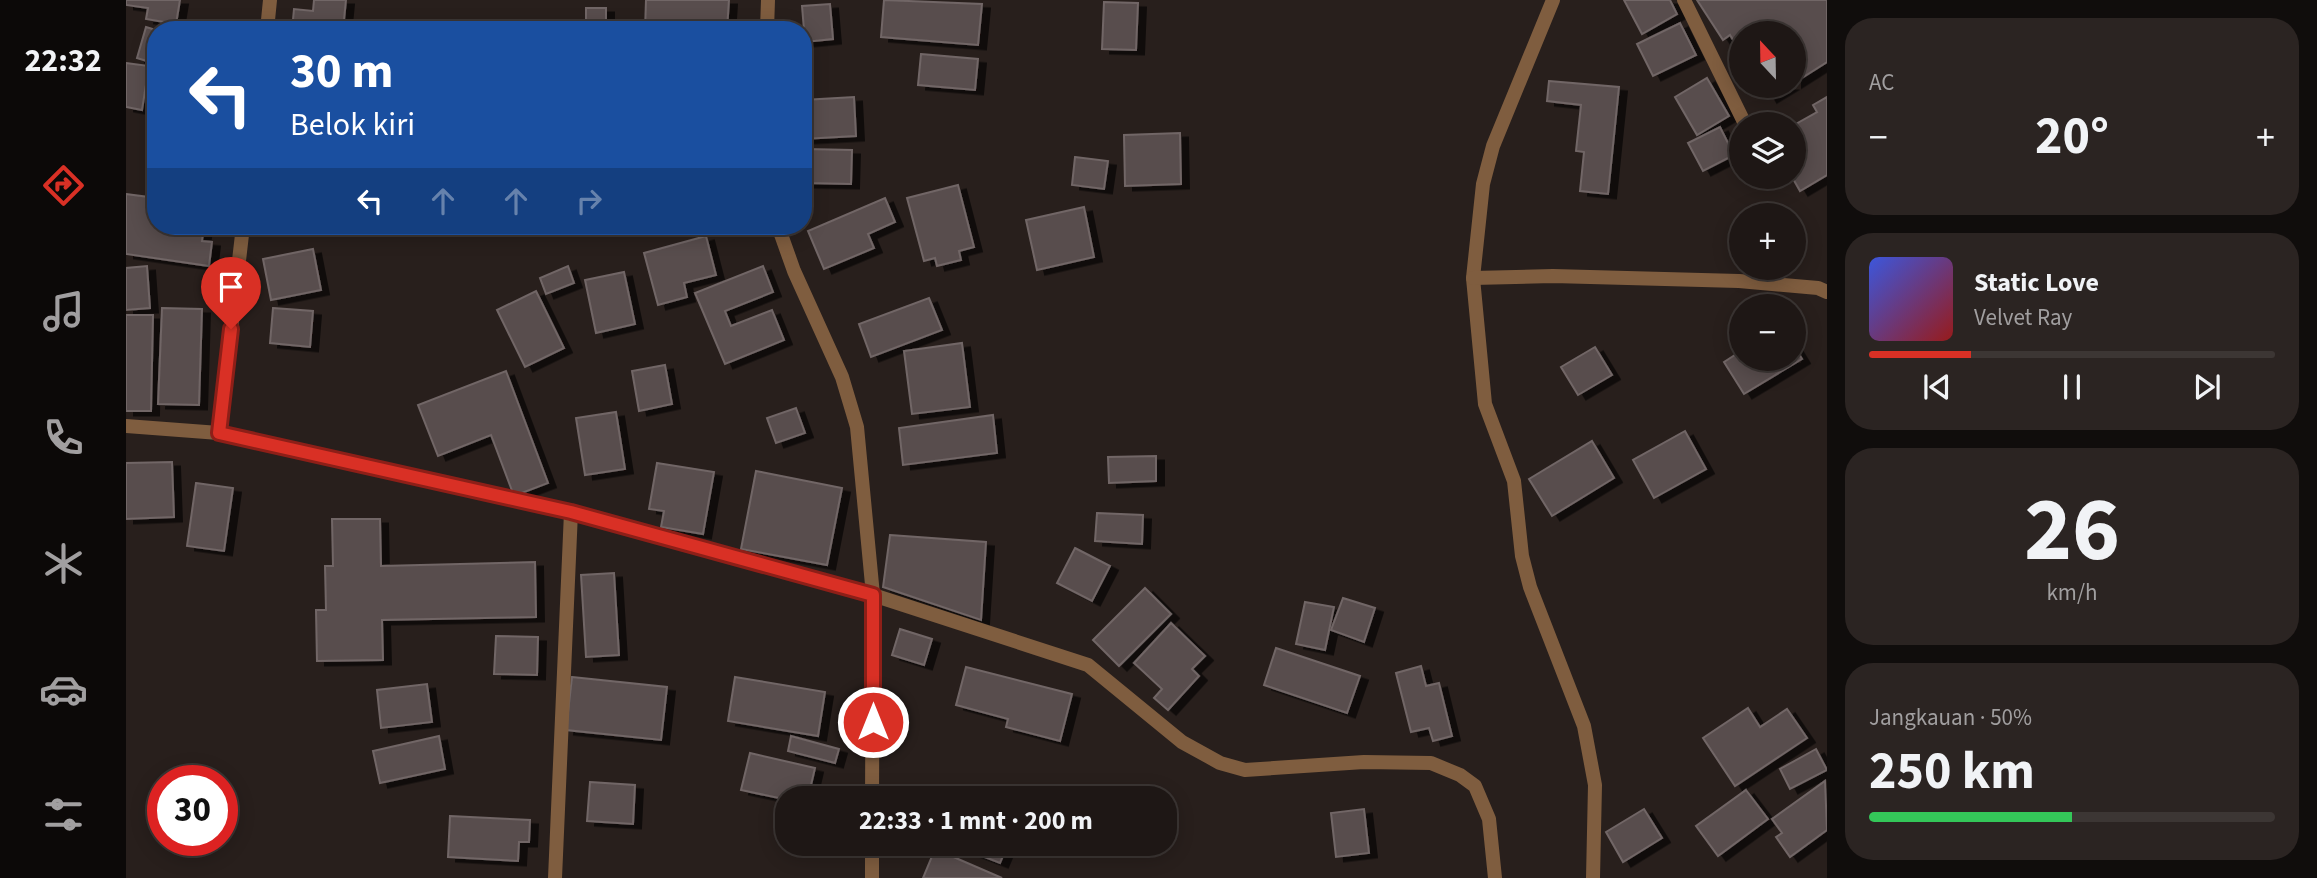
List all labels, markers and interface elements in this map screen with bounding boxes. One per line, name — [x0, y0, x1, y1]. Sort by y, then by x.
north arrow — [1729, 21, 1806, 98]
map controls — [1729, 21, 1806, 371]
text: 30 m — [290, 37, 394, 107]
text: 22:32 — [24, 38, 102, 84]
icon: left — [175, 49, 266, 140]
text: AC — [1869, 66, 1894, 99]
text: 20° — [2035, 100, 2109, 174]
text: Belok kiri — [290, 102, 415, 148]
text: − — [1869, 111, 1888, 165]
text: + — [2256, 111, 2275, 165]
button: layers — [1729, 112, 1806, 189]
icon: directions — [39, 161, 88, 210]
icon: left — [351, 182, 389, 220]
icon: ahead — [424, 182, 462, 220]
icon: ahead — [497, 182, 535, 220]
icon: right — [570, 182, 608, 220]
button: + — [1729, 203, 1806, 280]
pin — [201, 257, 261, 329]
text: Static Love — [1974, 264, 2099, 301]
icon: arrive — [212, 268, 250, 306]
icon: music — [39, 287, 88, 336]
button: − — [1729, 294, 1806, 371]
text: Velvet Ray — [1974, 301, 2072, 334]
icon: previous — [1918, 368, 1956, 406]
icon: pause — [2053, 368, 2091, 406]
icon: next — [2188, 368, 2226, 406]
icon: phone — [39, 413, 88, 462]
text: 26 — [2024, 466, 2120, 595]
icon: climate — [39, 539, 88, 588]
text: km/h — [2046, 576, 2098, 609]
icon: car — [39, 665, 88, 714]
position arrow — [836, 685, 910, 759]
text: Jangkauan · 50% — [1869, 701, 2032, 734]
text: 250 km — [1869, 735, 2035, 809]
speed limit sign: 30 — [147, 765, 238, 856]
icon: filters — [39, 790, 88, 839]
text: 22:33 · 1 mnt · 200 m — [859, 802, 1093, 839]

